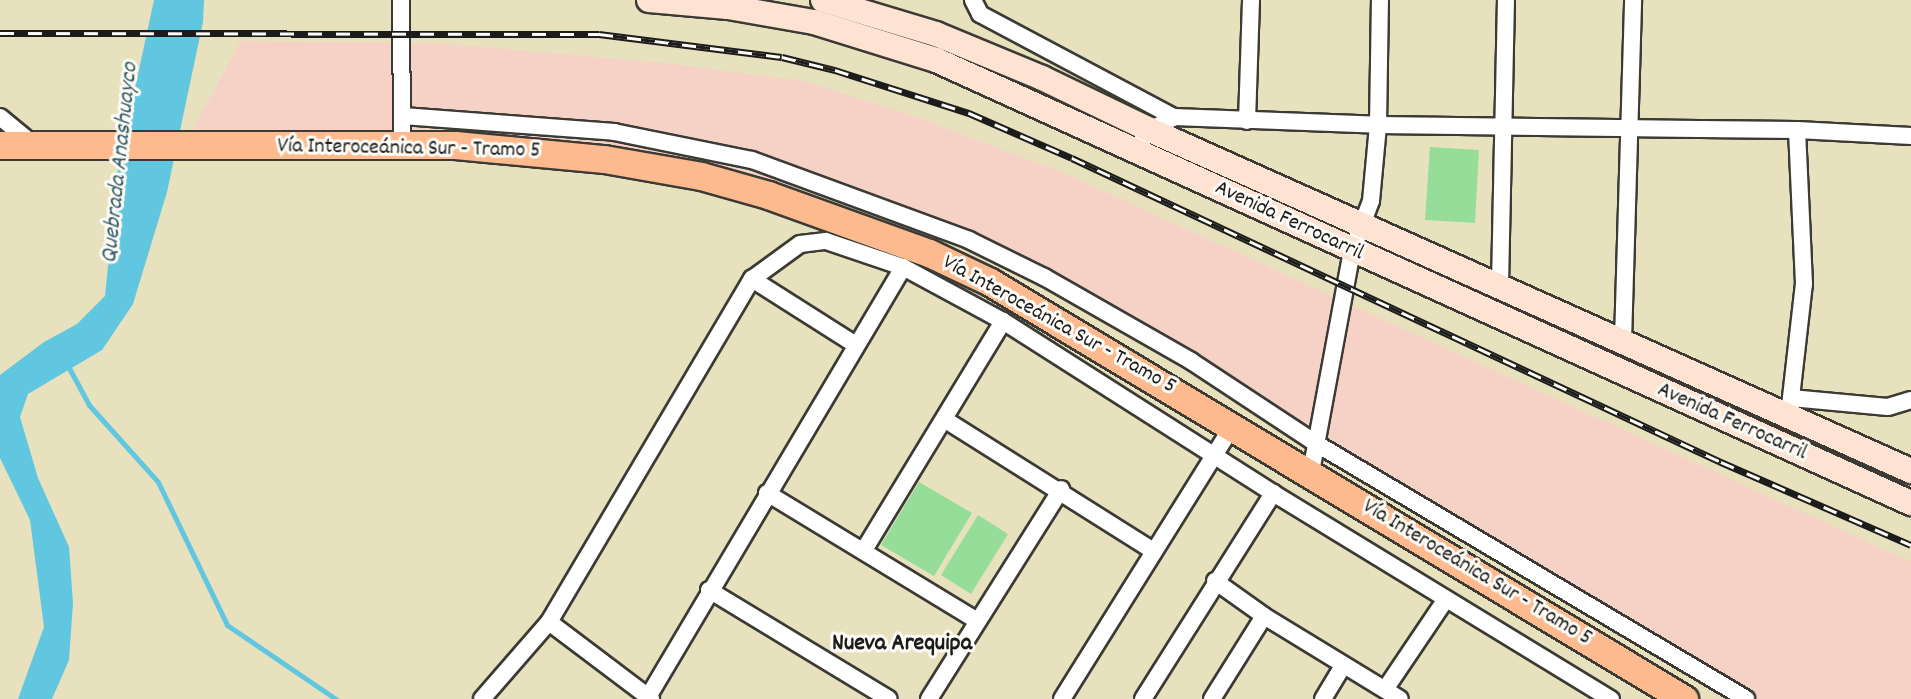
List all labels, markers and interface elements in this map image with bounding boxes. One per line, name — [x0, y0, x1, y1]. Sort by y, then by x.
water label: Quebrada Anashuayco — [96, 61, 146, 265]
street label: Vía Interoceánica Sur - Tramo 5 — [277, 134, 541, 164]
street label: Avenida Ferrocarril — [1210, 175, 1368, 267]
street label: Vía Interoceánica Sur - Tramo 5 — [938, 250, 1180, 400]
street label: Avenida Ferrocarril — [1653, 377, 1811, 467]
street label: Vía Interoceánica Sur - Tramo 5 — [1357, 494, 1597, 652]
district label: Nueva Arequipa — [832, 631, 972, 659]

